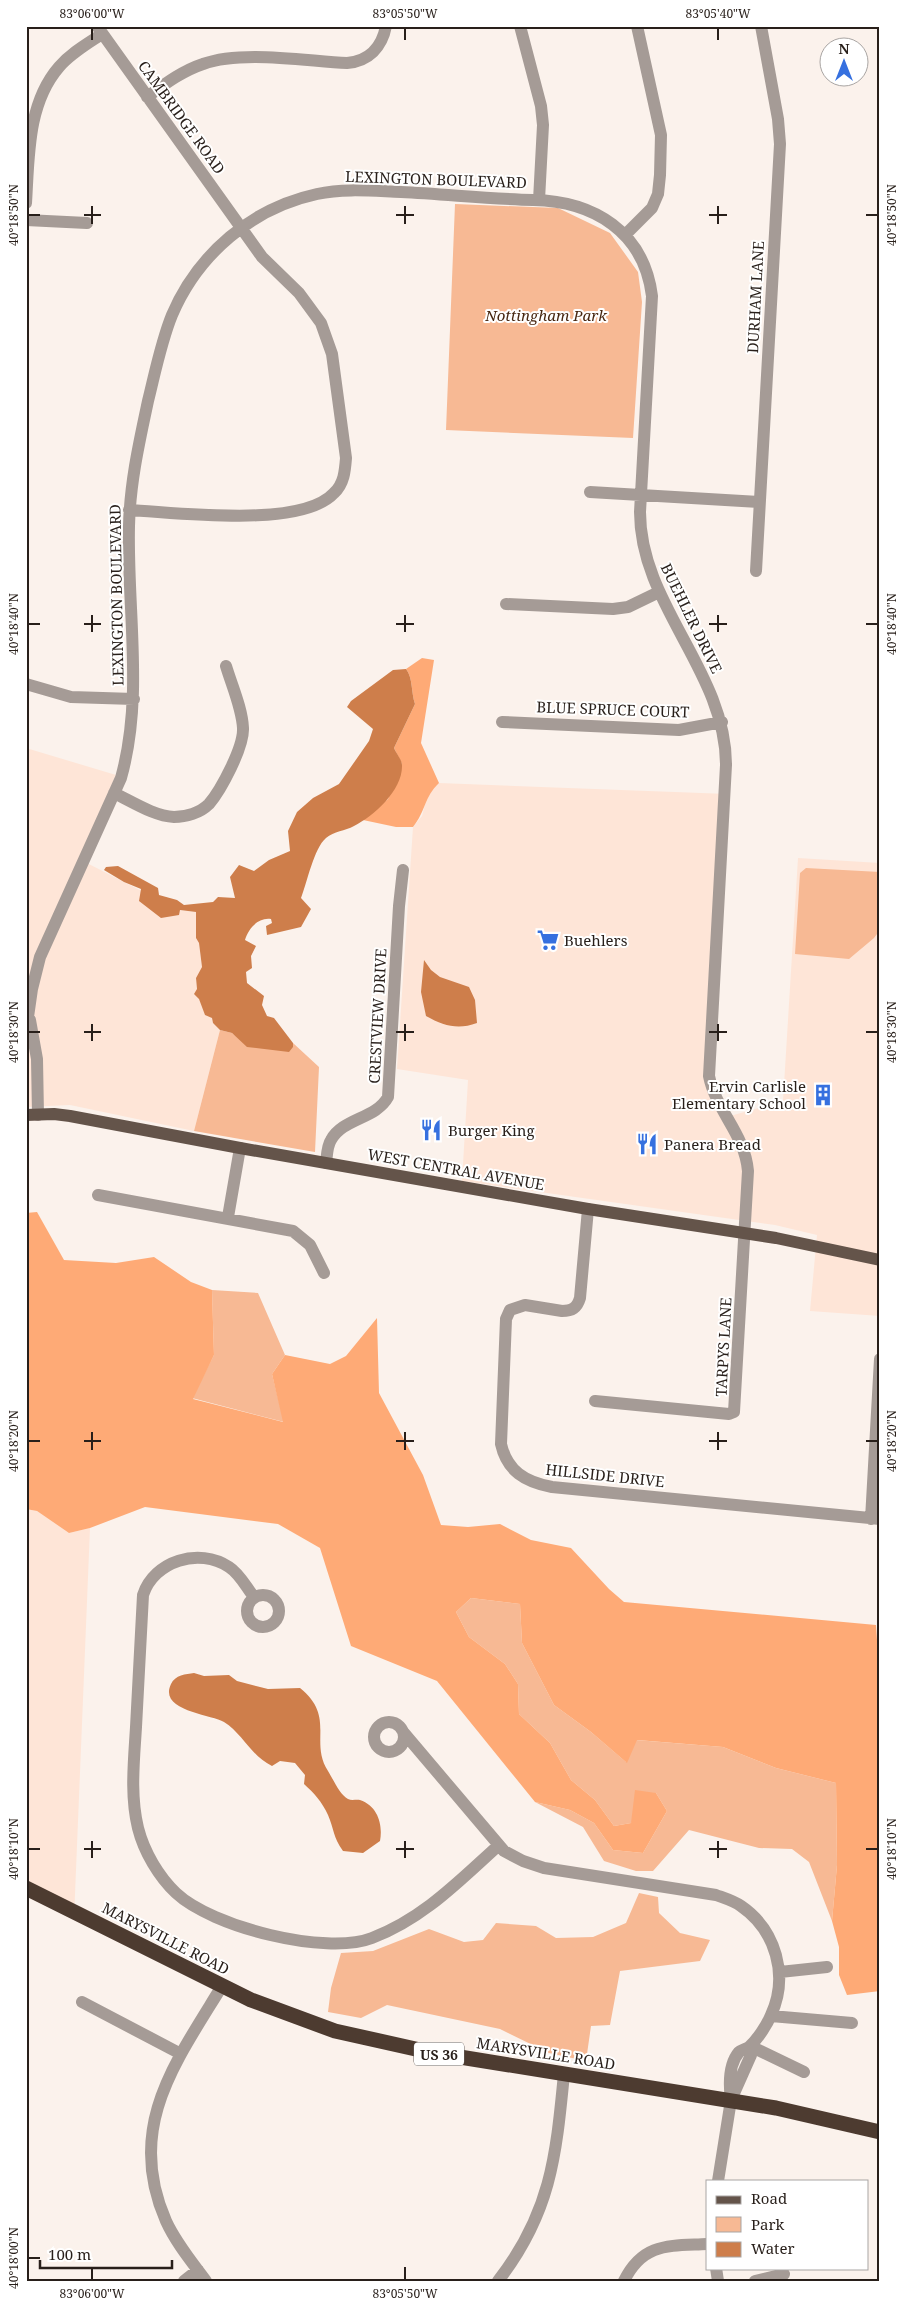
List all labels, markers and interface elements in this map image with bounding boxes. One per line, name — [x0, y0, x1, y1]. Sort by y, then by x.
text: 83°06'00"W — [59, 5, 125, 22]
text: 83°05'50"W — [372, 5, 438, 22]
text: 83°05'40"W — [685, 5, 751, 22]
north arrow — [818, 38, 868, 88]
text: N — [838, 39, 850, 58]
street label: CAMBRIDGE ROAD — [134, 56, 230, 178]
street label: LEXINGTON BOULEVARD — [345, 166, 527, 192]
text: 40°18'50"N — [5, 184, 22, 246]
text: 40°18'50"N — [883, 184, 900, 246]
street label: DURHAM LANE — [742, 240, 768, 354]
park label: Nottingham Park — [484, 305, 607, 325]
street label: LEXINGTON BOULEVARD — [104, 504, 128, 686]
street label: BUEHLER DRIVE — [657, 560, 727, 676]
text: 40°18'40"N — [5, 593, 22, 655]
text: 40°18'40"N — [883, 593, 900, 655]
street label: BLUE SPRUCE COURT — [536, 696, 690, 722]
supermarket icon: Buehlers — [535, 927, 561, 953]
place label: Buehlers — [564, 930, 628, 950]
street label: CRESTVIEW DRIVE — [363, 948, 391, 1084]
text: 40°18'30"N — [5, 1001, 22, 1063]
text: 40°18'30"N — [883, 1001, 900, 1063]
place label: Ervin Carlisle Elementary School — [672, 1076, 806, 1113]
building icon: Ervin Carlisle Elementary School — [810, 1082, 836, 1108]
restaurant icon: Burger King — [418, 1117, 444, 1143]
place label: Burger King — [448, 1120, 535, 1140]
restaurant icon: Panera Bread — [634, 1131, 660, 1157]
place label: Panera Bread — [664, 1134, 761, 1154]
street label: WEST CENTRAL AVENUE — [366, 1144, 546, 1194]
street label: TARPYS LANE — [710, 1297, 736, 1397]
text: 40°18'20"N — [5, 1410, 22, 1472]
text: 40°18'20"N — [883, 1410, 900, 1472]
street label: HILLSIDE DRIVE — [544, 1459, 666, 1491]
text: 40°18'10"N — [5, 1818, 22, 1880]
text: 40°18'10"N — [883, 1818, 900, 1880]
street label: MARYSVILLE ROAD — [99, 1897, 233, 1979]
street label: MARYSVILLE ROAD — [475, 2032, 617, 2074]
road number: US 36 — [414, 2042, 464, 2066]
legend — [706, 2180, 868, 2270]
text: Road — [751, 2188, 787, 2208]
text: Park — [751, 2214, 785, 2234]
text: 40°18'00"N — [5, 2227, 22, 2289]
scale bar — [40, 2237, 172, 2269]
text: Water — [751, 2238, 794, 2258]
text: 100 m — [48, 2244, 91, 2264]
text: 83°06'00"W — [59, 2285, 125, 2302]
text: 83°05'50"W — [372, 2285, 438, 2302]

